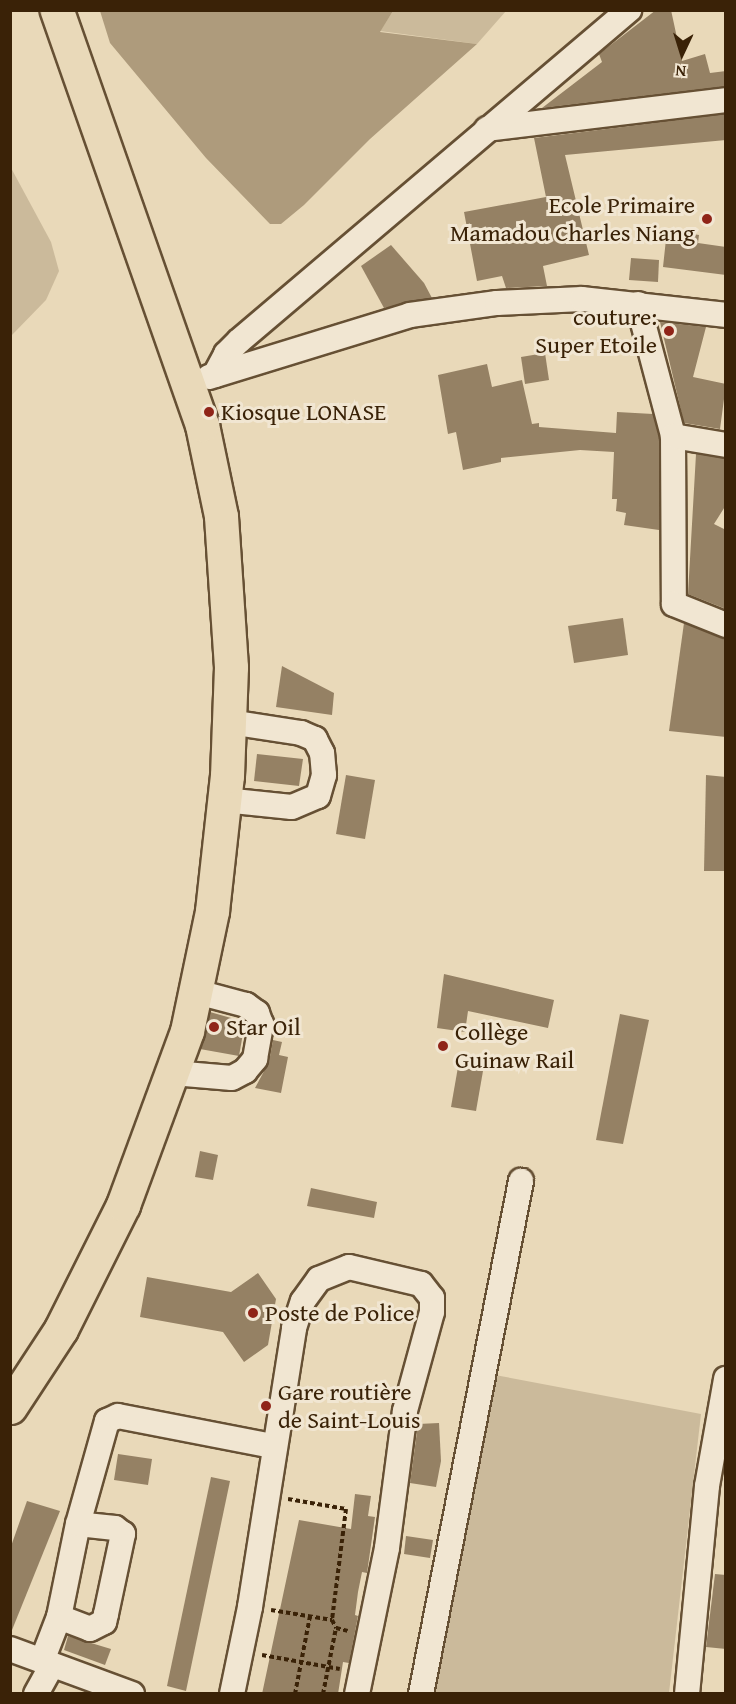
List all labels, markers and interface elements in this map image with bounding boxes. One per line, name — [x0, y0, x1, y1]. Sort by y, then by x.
north arrow — [652, 24, 712, 84]
text: N — [675, 60, 687, 84]
place label: Ecole Primaire Mamadou Charles Niang — [450, 191, 695, 247]
marker: Ecole Primaire Mamadou Charles Niang — [700, 212, 714, 226]
place label: couture: Super Etoile — [535, 303, 657, 359]
marker: couture: Super Etoile — [662, 324, 676, 338]
place label: Kiosque LONASE — [221, 398, 386, 426]
marker: Kiosque LONASE — [202, 405, 216, 419]
place label: Star Oil — [226, 1013, 301, 1041]
place label: Collège Guinaw Rail — [455, 1018, 574, 1074]
marker: Star Oil — [207, 1020, 221, 1034]
marker: Collège Guinaw Rail — [436, 1039, 450, 1053]
place label: Poste de Police — [265, 1299, 415, 1327]
marker: Poste de Police — [246, 1306, 260, 1320]
place label: Gare routière de Saint-Louis — [278, 1378, 421, 1434]
marker: Gare routière de Saint-Louis — [259, 1399, 273, 1413]

